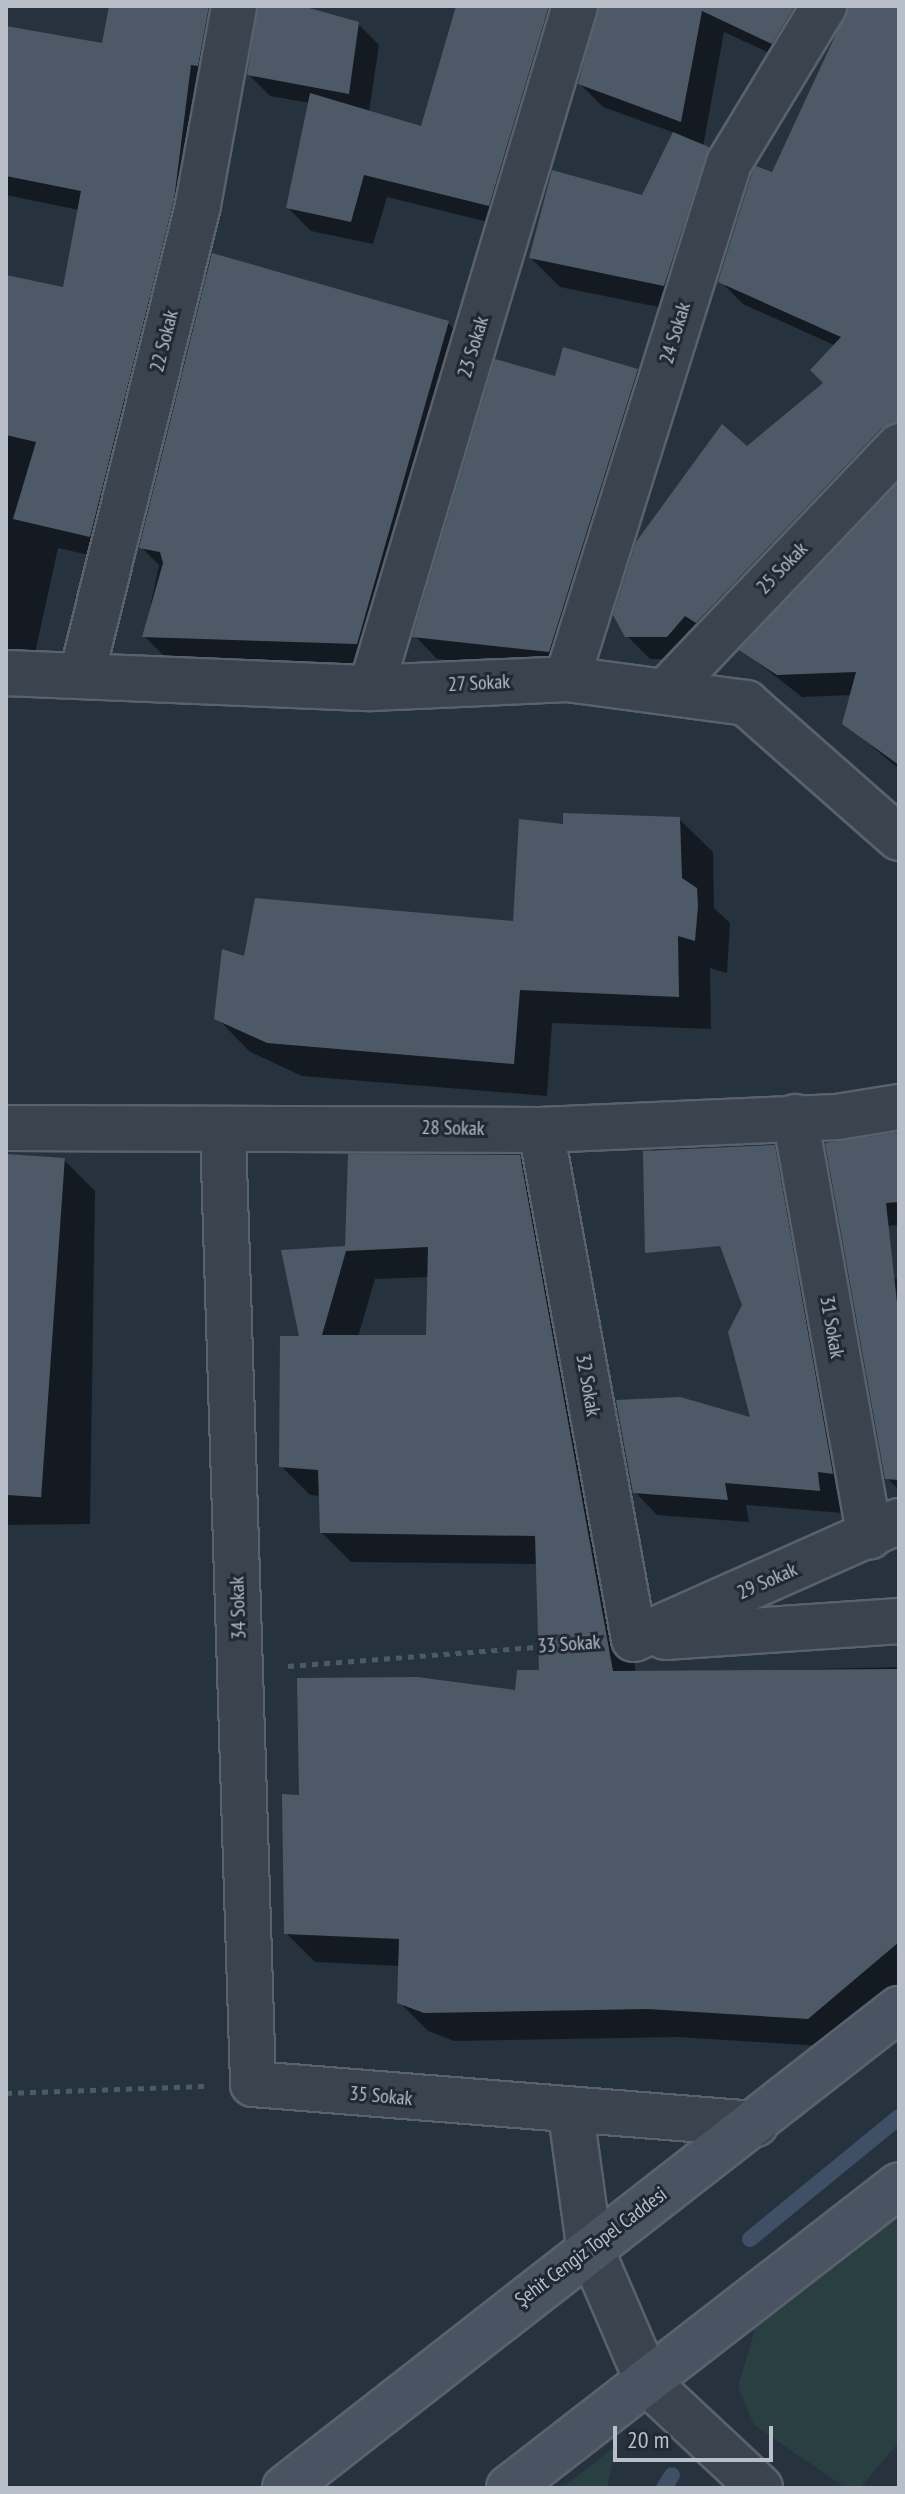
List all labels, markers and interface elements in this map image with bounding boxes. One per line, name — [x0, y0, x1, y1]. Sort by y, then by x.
street label: 24 Sokak — [654, 299, 696, 367]
street label: 22 Sokak — [145, 308, 183, 374]
street label: 23 Sokak — [452, 313, 494, 381]
street label: 25 Sokak — [752, 537, 812, 599]
street label: 27 Sokak — [447, 669, 511, 697]
street label: 28 Sokak — [421, 1115, 485, 1141]
street label: 31 Sokak — [815, 1294, 849, 1360]
street label: 32 Sokak — [571, 1352, 605, 1418]
street label: 29 Sokak — [733, 1557, 801, 1605]
street label: 34 Sokak — [225, 1576, 251, 1640]
street label: 33 Sokak — [537, 1630, 601, 1658]
street label: 35 Sokak — [349, 2081, 413, 2111]
street label: Şehit Cengiz Topel Caddesi — [510, 2182, 672, 2312]
scale bar — [617, 2410, 777, 2460]
text: 20 m — [627, 2424, 669, 2455]

